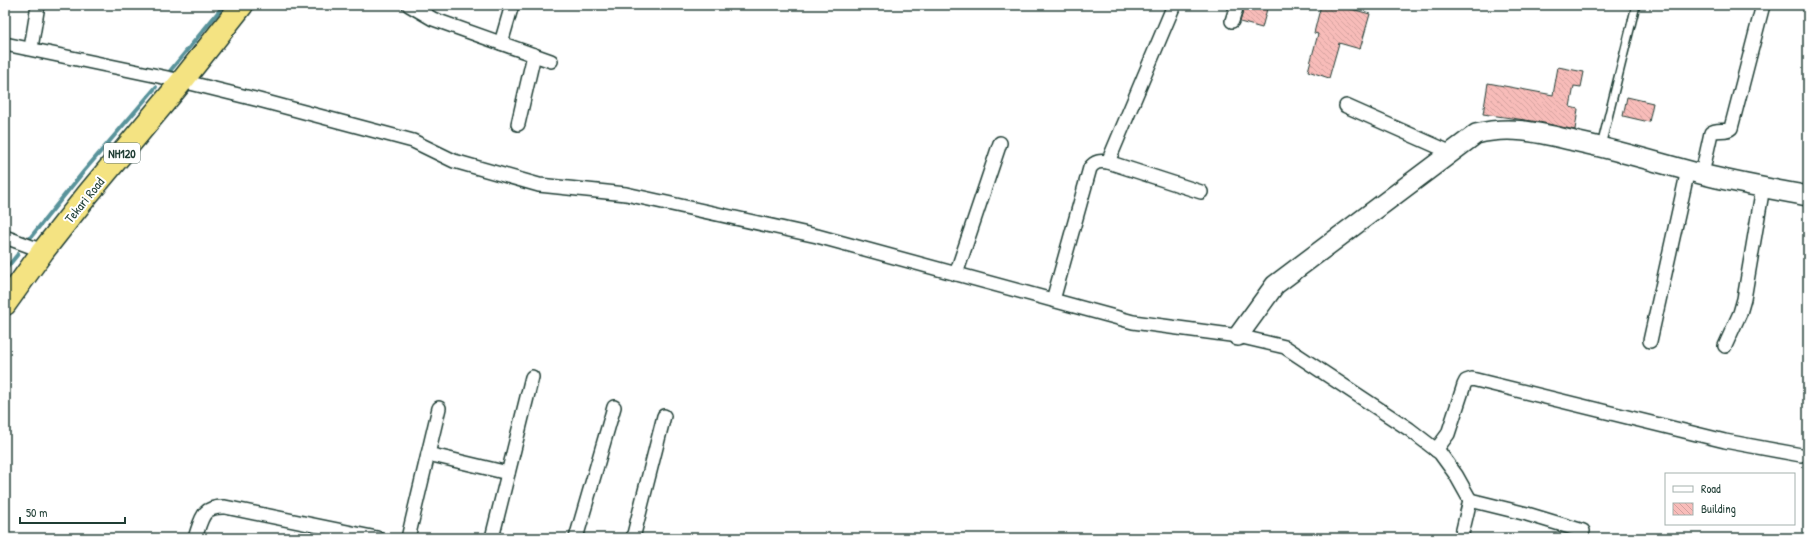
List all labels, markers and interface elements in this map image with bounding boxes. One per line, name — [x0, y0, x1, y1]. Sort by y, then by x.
road number: NH120 — [104, 143, 140, 163]
street label: Tekari Road — [60, 173, 108, 227]
legend — [1665, 473, 1795, 525]
text: Road — [1701, 480, 1721, 497]
scale bar — [20, 499, 125, 525]
text: Building — [1701, 500, 1736, 517]
text: 50 m — [26, 504, 47, 521]

